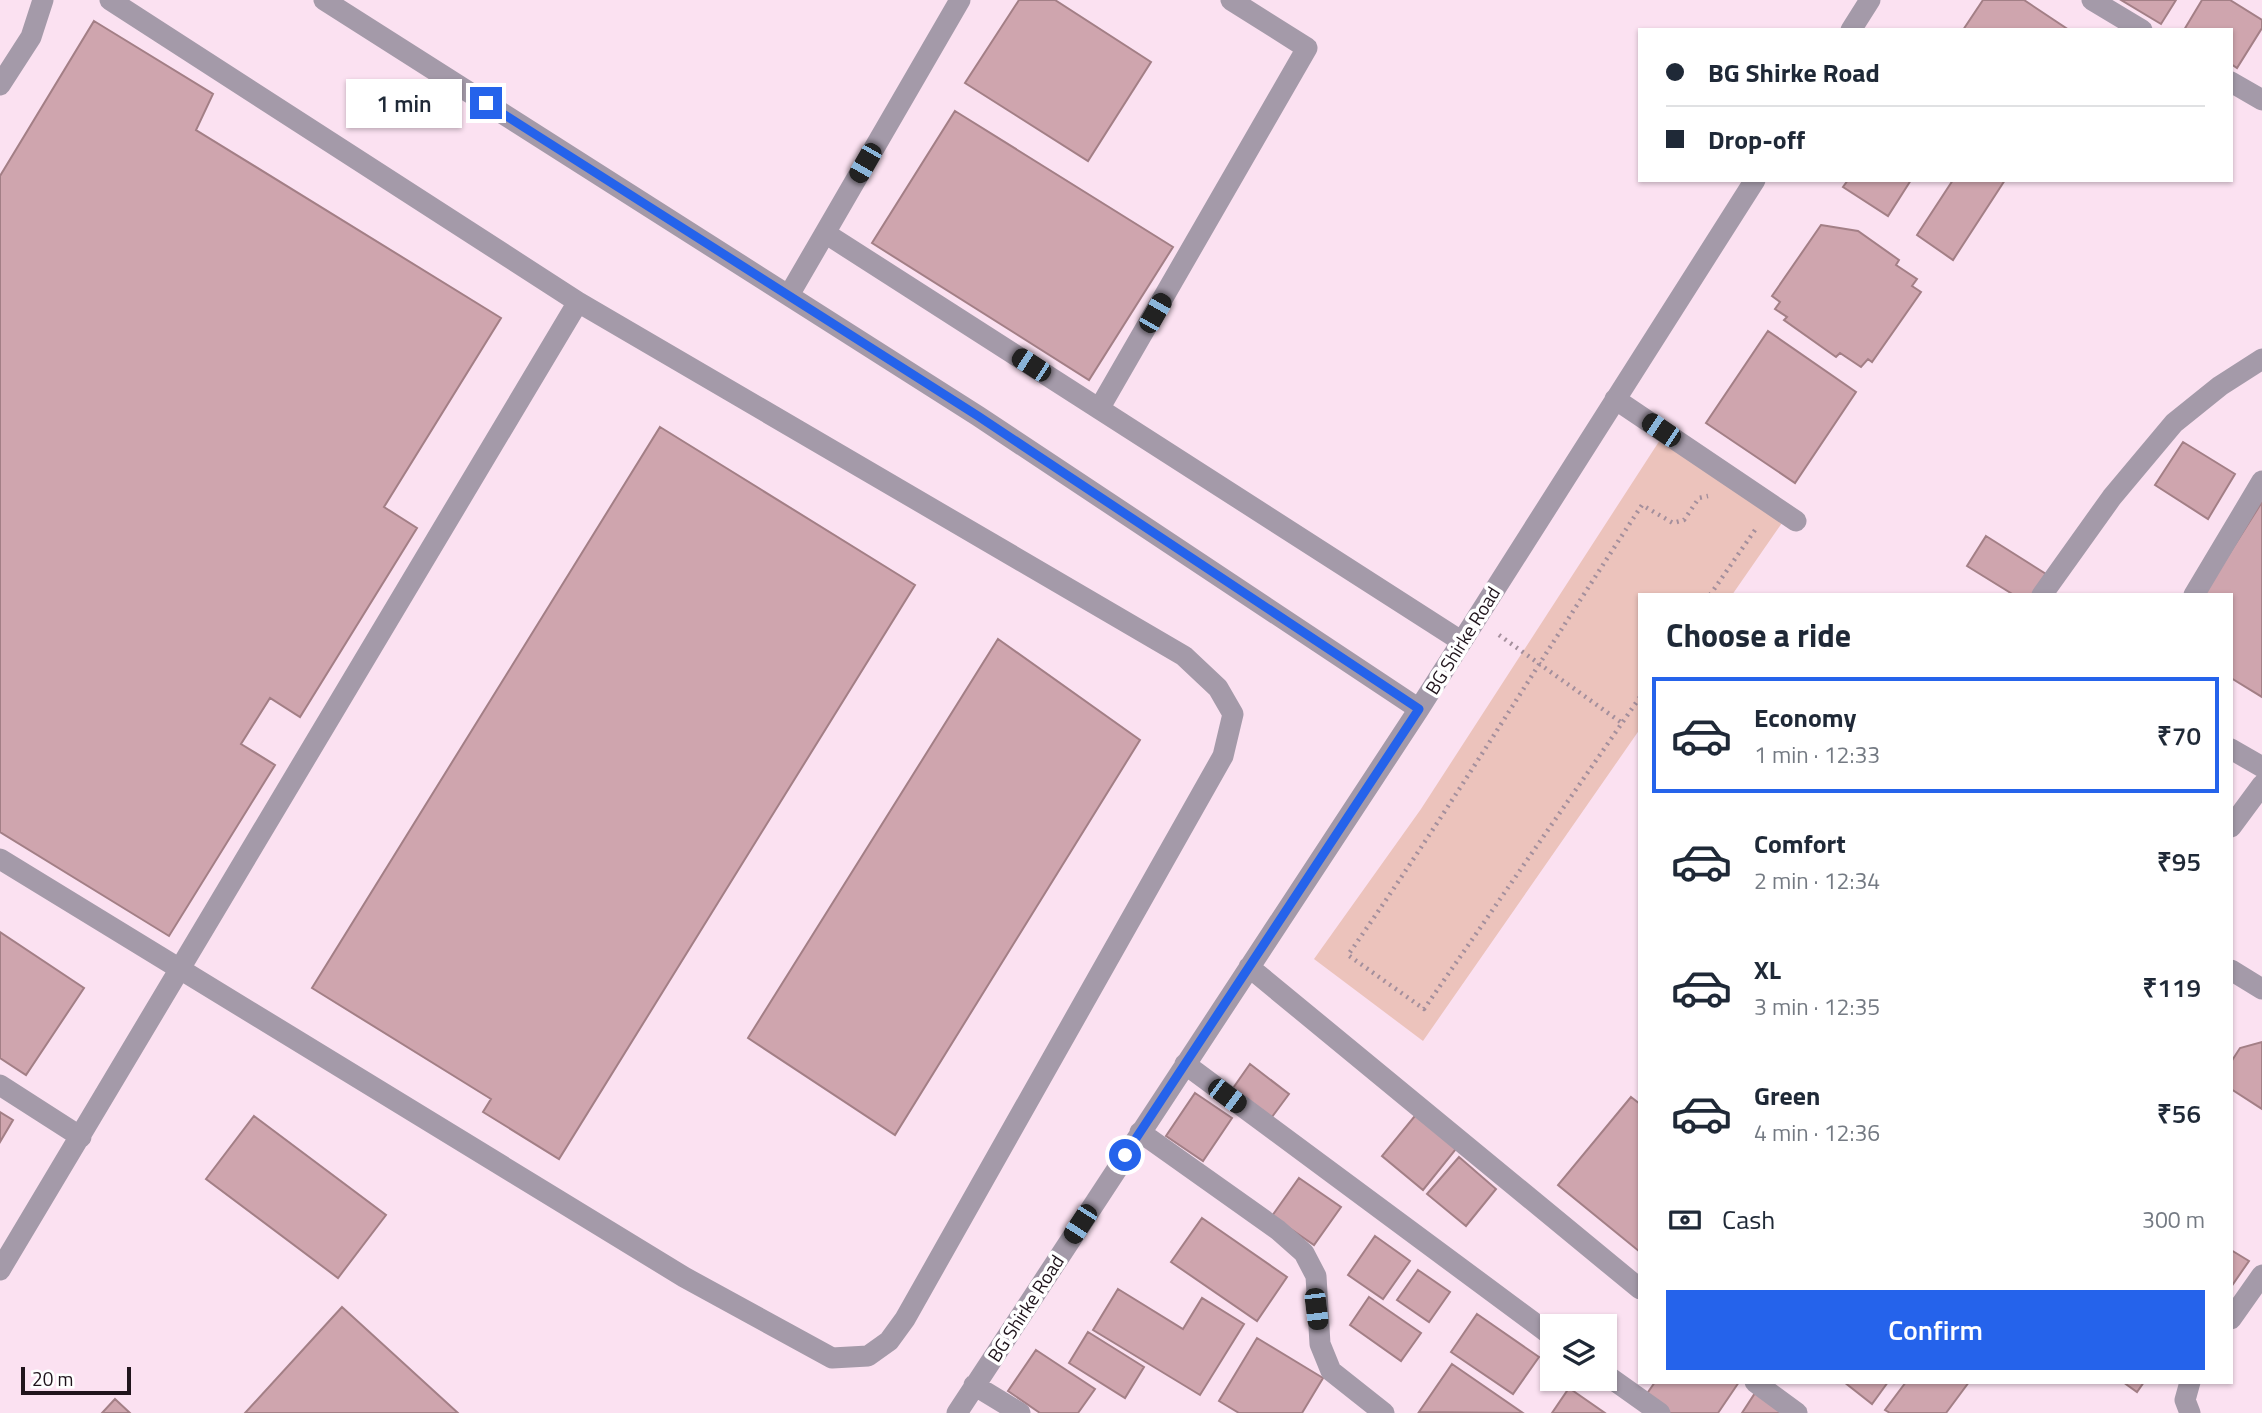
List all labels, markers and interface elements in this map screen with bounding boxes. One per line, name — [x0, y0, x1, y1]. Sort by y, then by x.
text: BG Shirke Road — [1708, 53, 1880, 92]
callout: 1 min — [346, 78, 462, 128]
text: 1 min — [376, 86, 432, 121]
route end — [470, 87, 502, 119]
text: Drop-off — [1708, 120, 1805, 159]
car — [846, 140, 885, 186]
car — [1136, 290, 1175, 336]
car — [1008, 345, 1055, 385]
car — [1638, 410, 1685, 450]
street label: BG Shirke Road — [1417, 580, 1507, 700]
text: Choose a ride — [1666, 611, 1851, 659]
text: Economy — [1754, 698, 1856, 737]
icon: car — [1670, 704, 1733, 767]
text: ₹70 — [2157, 716, 2201, 755]
text: 1 min · 12:33 — [1754, 737, 1880, 772]
text: Comfort — [1754, 824, 1846, 863]
icon: car — [1670, 830, 1733, 893]
text: ₹95 — [2157, 842, 2201, 881]
text: 2 min · 12:34 — [1754, 863, 1880, 898]
text: XL — [1754, 950, 1781, 989]
icon: car — [1670, 956, 1733, 1019]
text: ₹119 — [2142, 968, 2201, 1007]
text: 3 min · 12:35 — [1754, 989, 1880, 1024]
car — [1204, 1075, 1251, 1117]
text: Green — [1754, 1076, 1820, 1115]
icon: car — [1670, 1082, 1733, 1145]
text: ₹56 — [2157, 1094, 2201, 1133]
text: 4 min · 12:36 — [1754, 1115, 1880, 1150]
route start — [1109, 1139, 1141, 1171]
text: Cash — [1722, 1200, 1775, 1239]
car — [1060, 1201, 1101, 1247]
icon: cash — [1666, 1201, 1704, 1239]
text: 300 m — [2142, 1202, 2205, 1237]
street label: BG Shirke Road — [979, 1249, 1071, 1367]
car — [1304, 1287, 1329, 1331]
button: Confirm — [1666, 1290, 2205, 1370]
map controls — [1540, 1314, 1617, 1391]
button: layers — [1540, 1314, 1617, 1391]
scale bar — [21, 1364, 131, 1396]
text: 20 m — [32, 1364, 73, 1393]

